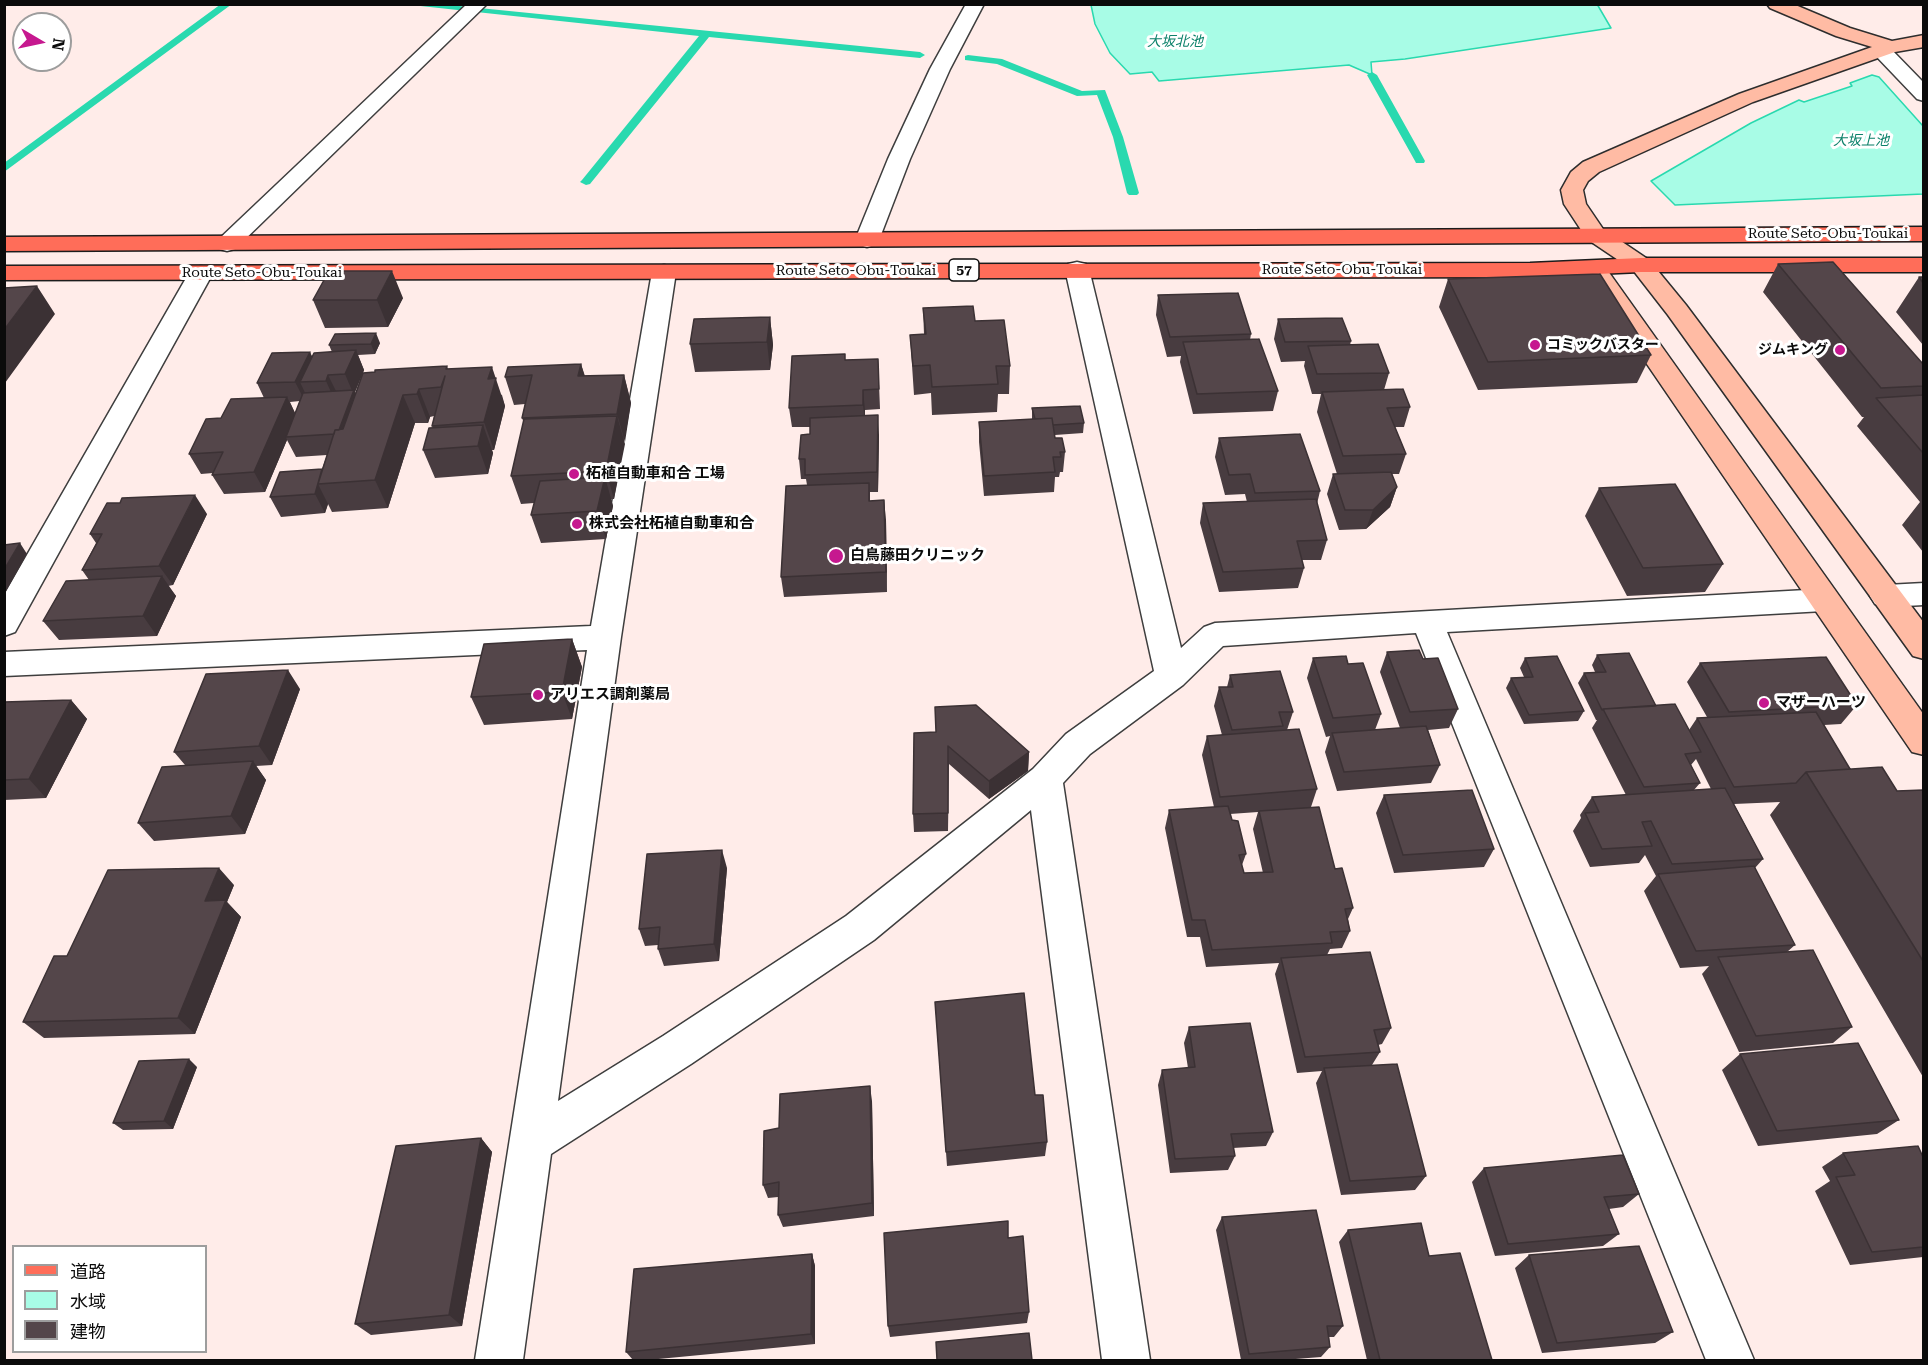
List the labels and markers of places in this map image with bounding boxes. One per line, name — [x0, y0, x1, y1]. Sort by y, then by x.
place label: コミックバスター — [1547, 337, 1659, 353]
marker: コミックバスター — [1528, 338, 1542, 352]
place label: ジムキング — [1758, 342, 1828, 358]
marker: ジムキング — [1833, 343, 1847, 357]
place label: 柘植自動車和合 工場 — [586, 465, 725, 483]
marker: 柘植自動車和合 工場 — [567, 467, 581, 481]
place label: 株式会社柘植自動車和合 — [589, 515, 754, 533]
marker: 株式会社柘植自動車和合 — [570, 517, 584, 531]
marker: 白鳥藤田クリニック — [827, 547, 845, 565]
place label: 白鳥藤田クリニック — [850, 547, 985, 565]
place label: アリエス調剤薬局 — [550, 686, 670, 704]
marker: アリエス調剤薬局 — [531, 688, 545, 702]
place label: マザーハーツ — [1776, 694, 1866, 712]
marker: マザーハーツ — [1757, 696, 1771, 710]

